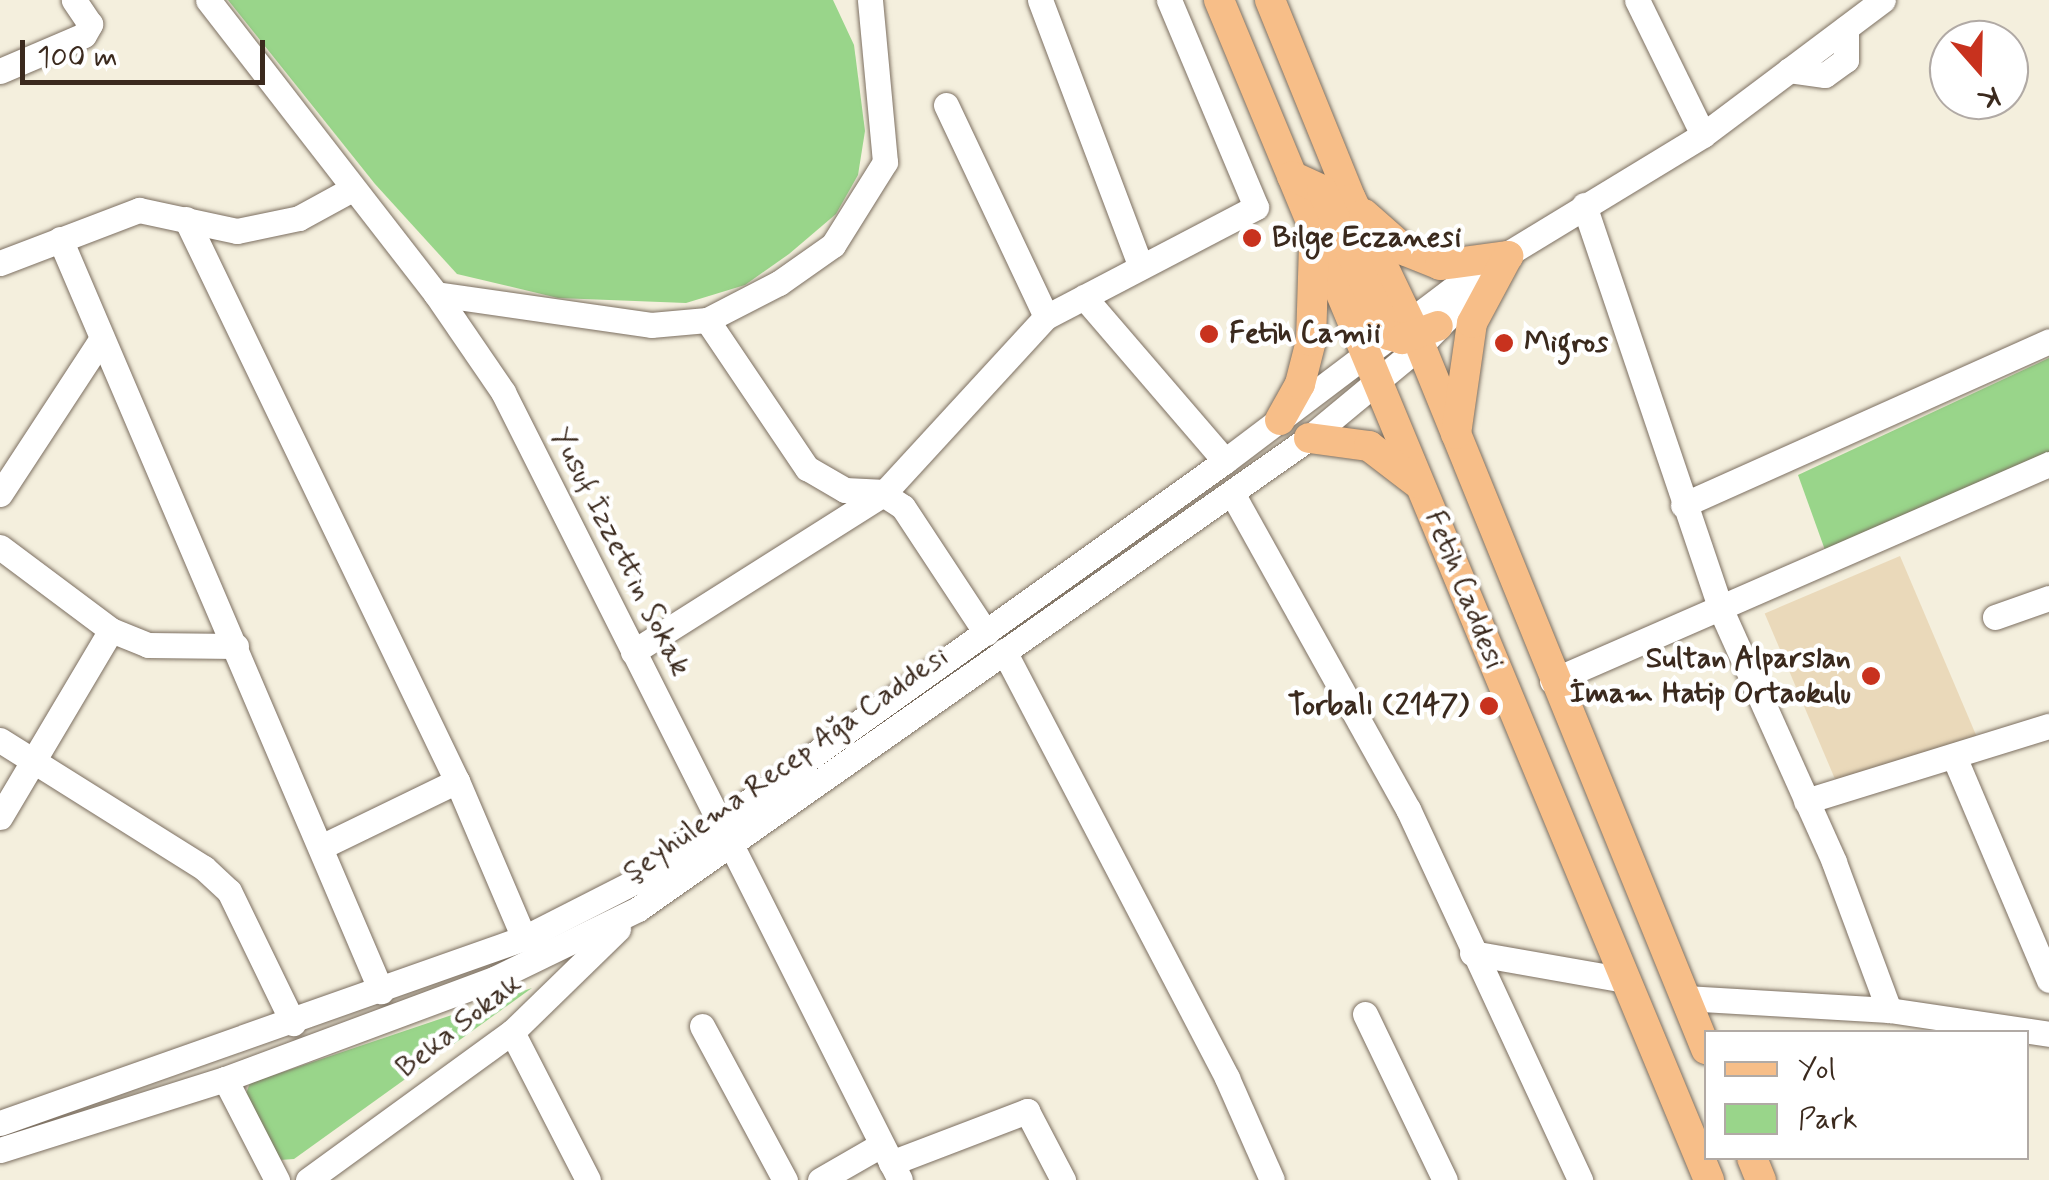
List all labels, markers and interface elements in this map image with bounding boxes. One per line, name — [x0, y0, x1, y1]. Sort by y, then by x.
scale bar — [25, 20, 270, 82]
north arrow — [1929, 20, 2029, 120]
text: 100 m — [37, 38, 118, 77]
text: K — [1973, 76, 2004, 118]
place label: Bilge Eczanesi — [1272, 220, 1461, 256]
marker: Bilge Eczanesi — [1241, 227, 1263, 249]
place label: Fetih Camii — [1229, 316, 1380, 352]
marker: Fetih Camii — [1198, 323, 1220, 345]
place label: Migros — [1524, 325, 1608, 361]
marker: Migros — [1493, 332, 1515, 354]
street label: Yusuf İzzettin Sokak — [542, 422, 698, 682]
street label: Fetih Caddesi — [1415, 503, 1513, 677]
street label: Şeyhülema Recep Ağa Caddesi — [618, 640, 954, 890]
place label: Sultan Alparslan İmam Hatip Ortaokulu — [1569, 641, 1851, 712]
marker: Sultan Alparslan İmam Hatip Ortaokulu — [1860, 665, 1882, 687]
place label: Torbalı (2147) — [1288, 688, 1469, 724]
marker: Torbalı (2147) — [1478, 695, 1500, 717]
street label: Beka Sokak — [389, 966, 529, 1086]
legend — [1704, 1030, 2029, 1160]
text: Yol — [1798, 1050, 1836, 1089]
text: Park — [1798, 1100, 1858, 1139]

